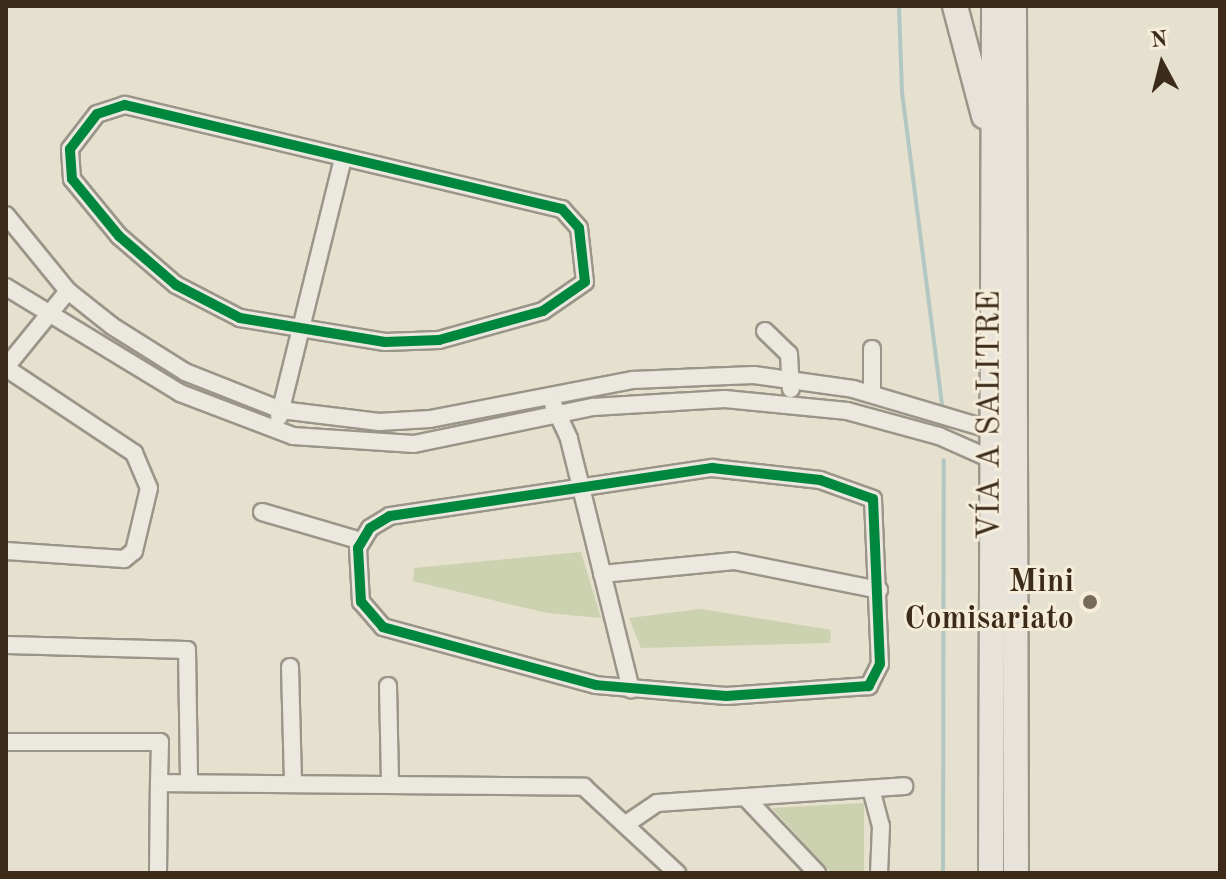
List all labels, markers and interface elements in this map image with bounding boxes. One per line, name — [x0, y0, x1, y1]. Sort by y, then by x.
north arrow — [1122, 24, 1202, 104]
text: N — [1149, 28, 1169, 52]
street label: VÍA A SALITRE — [972, 290, 1010, 540]
place label: Mini Comisariato — [904, 565, 1074, 640]
marker: Mini Comisariato — [1081, 593, 1099, 611]

